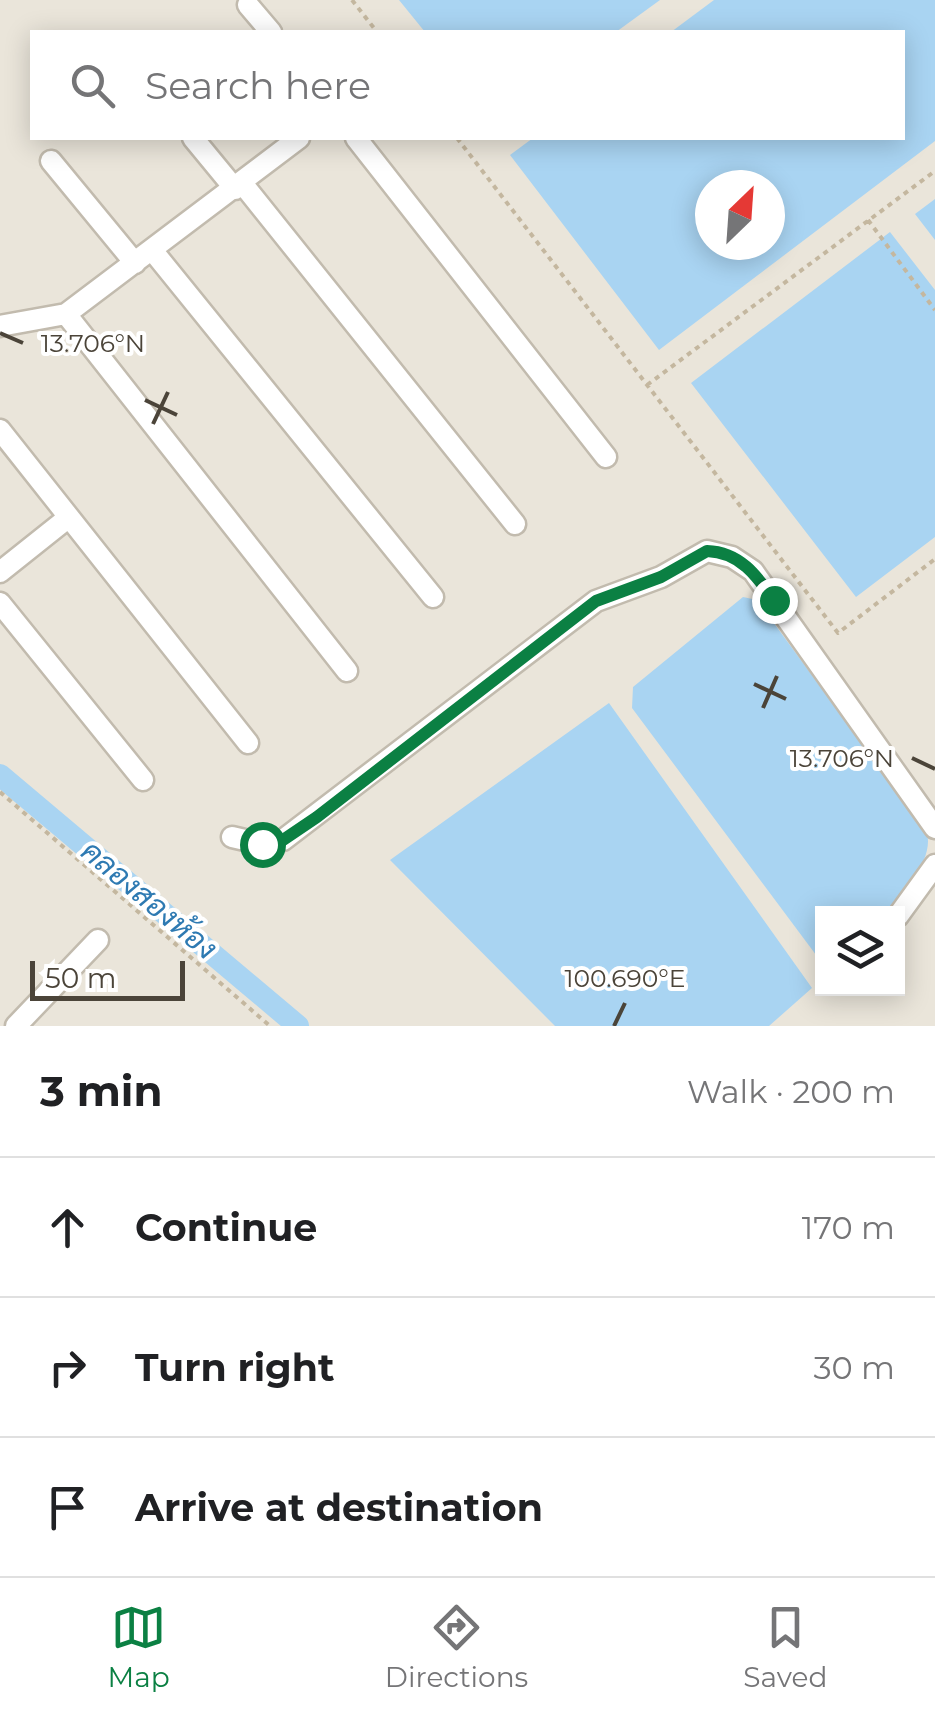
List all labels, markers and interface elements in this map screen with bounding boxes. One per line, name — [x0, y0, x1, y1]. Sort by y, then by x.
search box — [30, 30, 905, 140]
icon: search — [65, 58, 120, 113]
text: Search here — [145, 62, 371, 109]
north arrow — [695, 170, 785, 260]
text: 13.706°N — [41, 328, 145, 358]
route end — [752, 578, 798, 624]
text: 13.706°N — [790, 743, 894, 773]
route start — [240, 822, 286, 868]
water label: คลองสองห้อง — [74, 831, 225, 967]
map controls — [815, 906, 905, 996]
button: layers — [815, 906, 905, 996]
scale bar — [30, 956, 185, 1000]
text: 50 m — [45, 961, 116, 995]
text: 100.690°E — [564, 963, 686, 993]
text: 3 min — [40, 1065, 162, 1117]
text: Walk · 200 m — [687, 1072, 895, 1111]
icon: ahead — [40, 1200, 95, 1255]
text: Continue — [135, 1204, 317, 1251]
text: 170 m — [802, 1208, 895, 1247]
icon: right — [40, 1340, 95, 1395]
text: Turn right — [135, 1344, 334, 1391]
text: 30 m — [813, 1348, 895, 1387]
icon: arrive — [40, 1480, 95, 1535]
text: Arrive at destination — [135, 1484, 543, 1531]
tab: Map — [108, 1600, 170, 1694]
tab: Directions — [385, 1600, 528, 1694]
tab: Saved — [743, 1600, 827, 1694]

